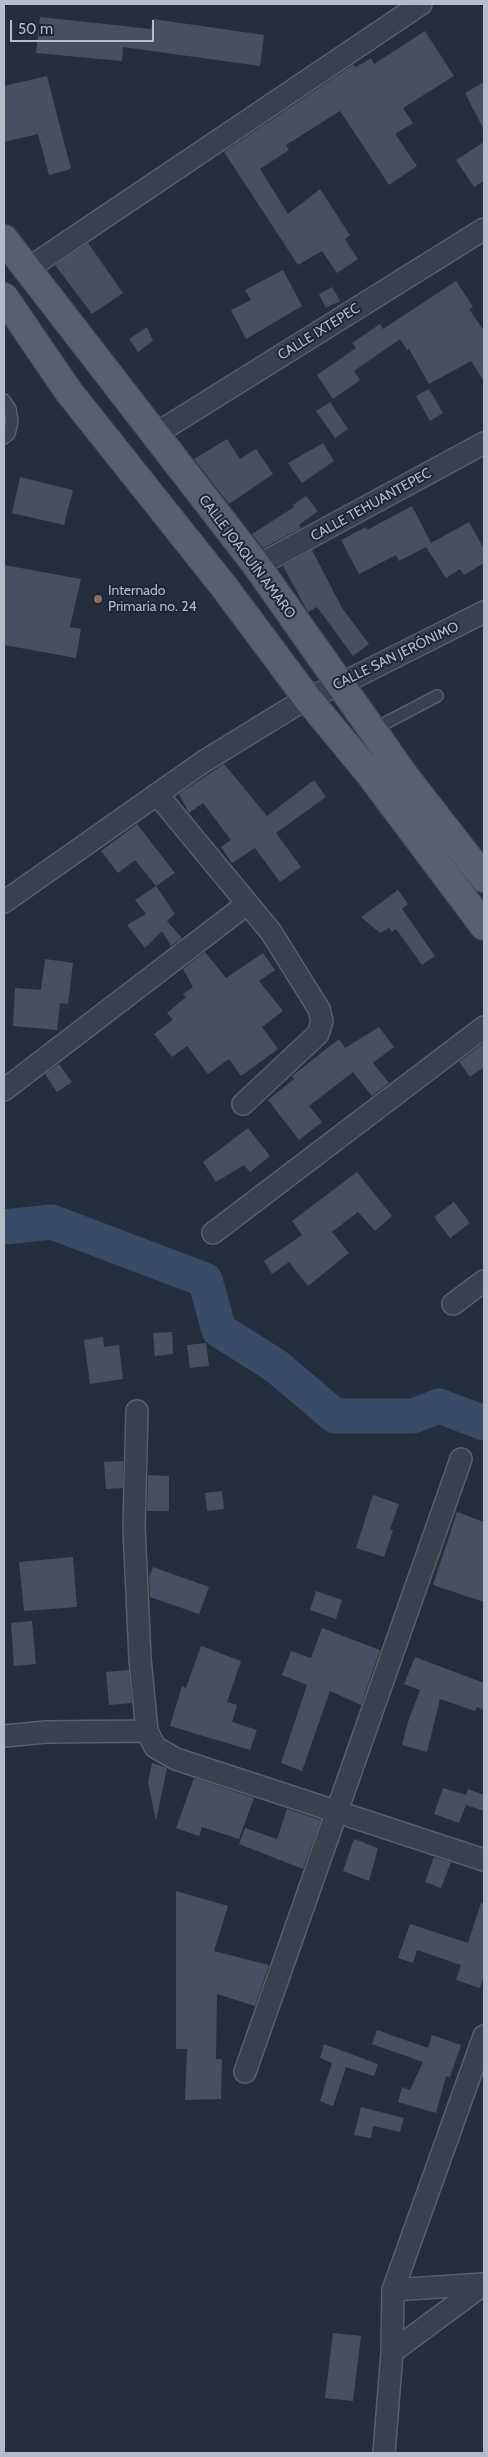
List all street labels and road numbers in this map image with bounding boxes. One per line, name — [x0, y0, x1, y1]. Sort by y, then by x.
street label: CALLE IXTEPEC — [275, 300, 363, 364]
street label: CALLE TEHUANTEPEC — [308, 465, 434, 545]
street label: CALLE JOAQUÍN AMARO — [195, 492, 299, 622]
street label: CALLE SAN JERÓNIMO — [330, 618, 462, 694]

